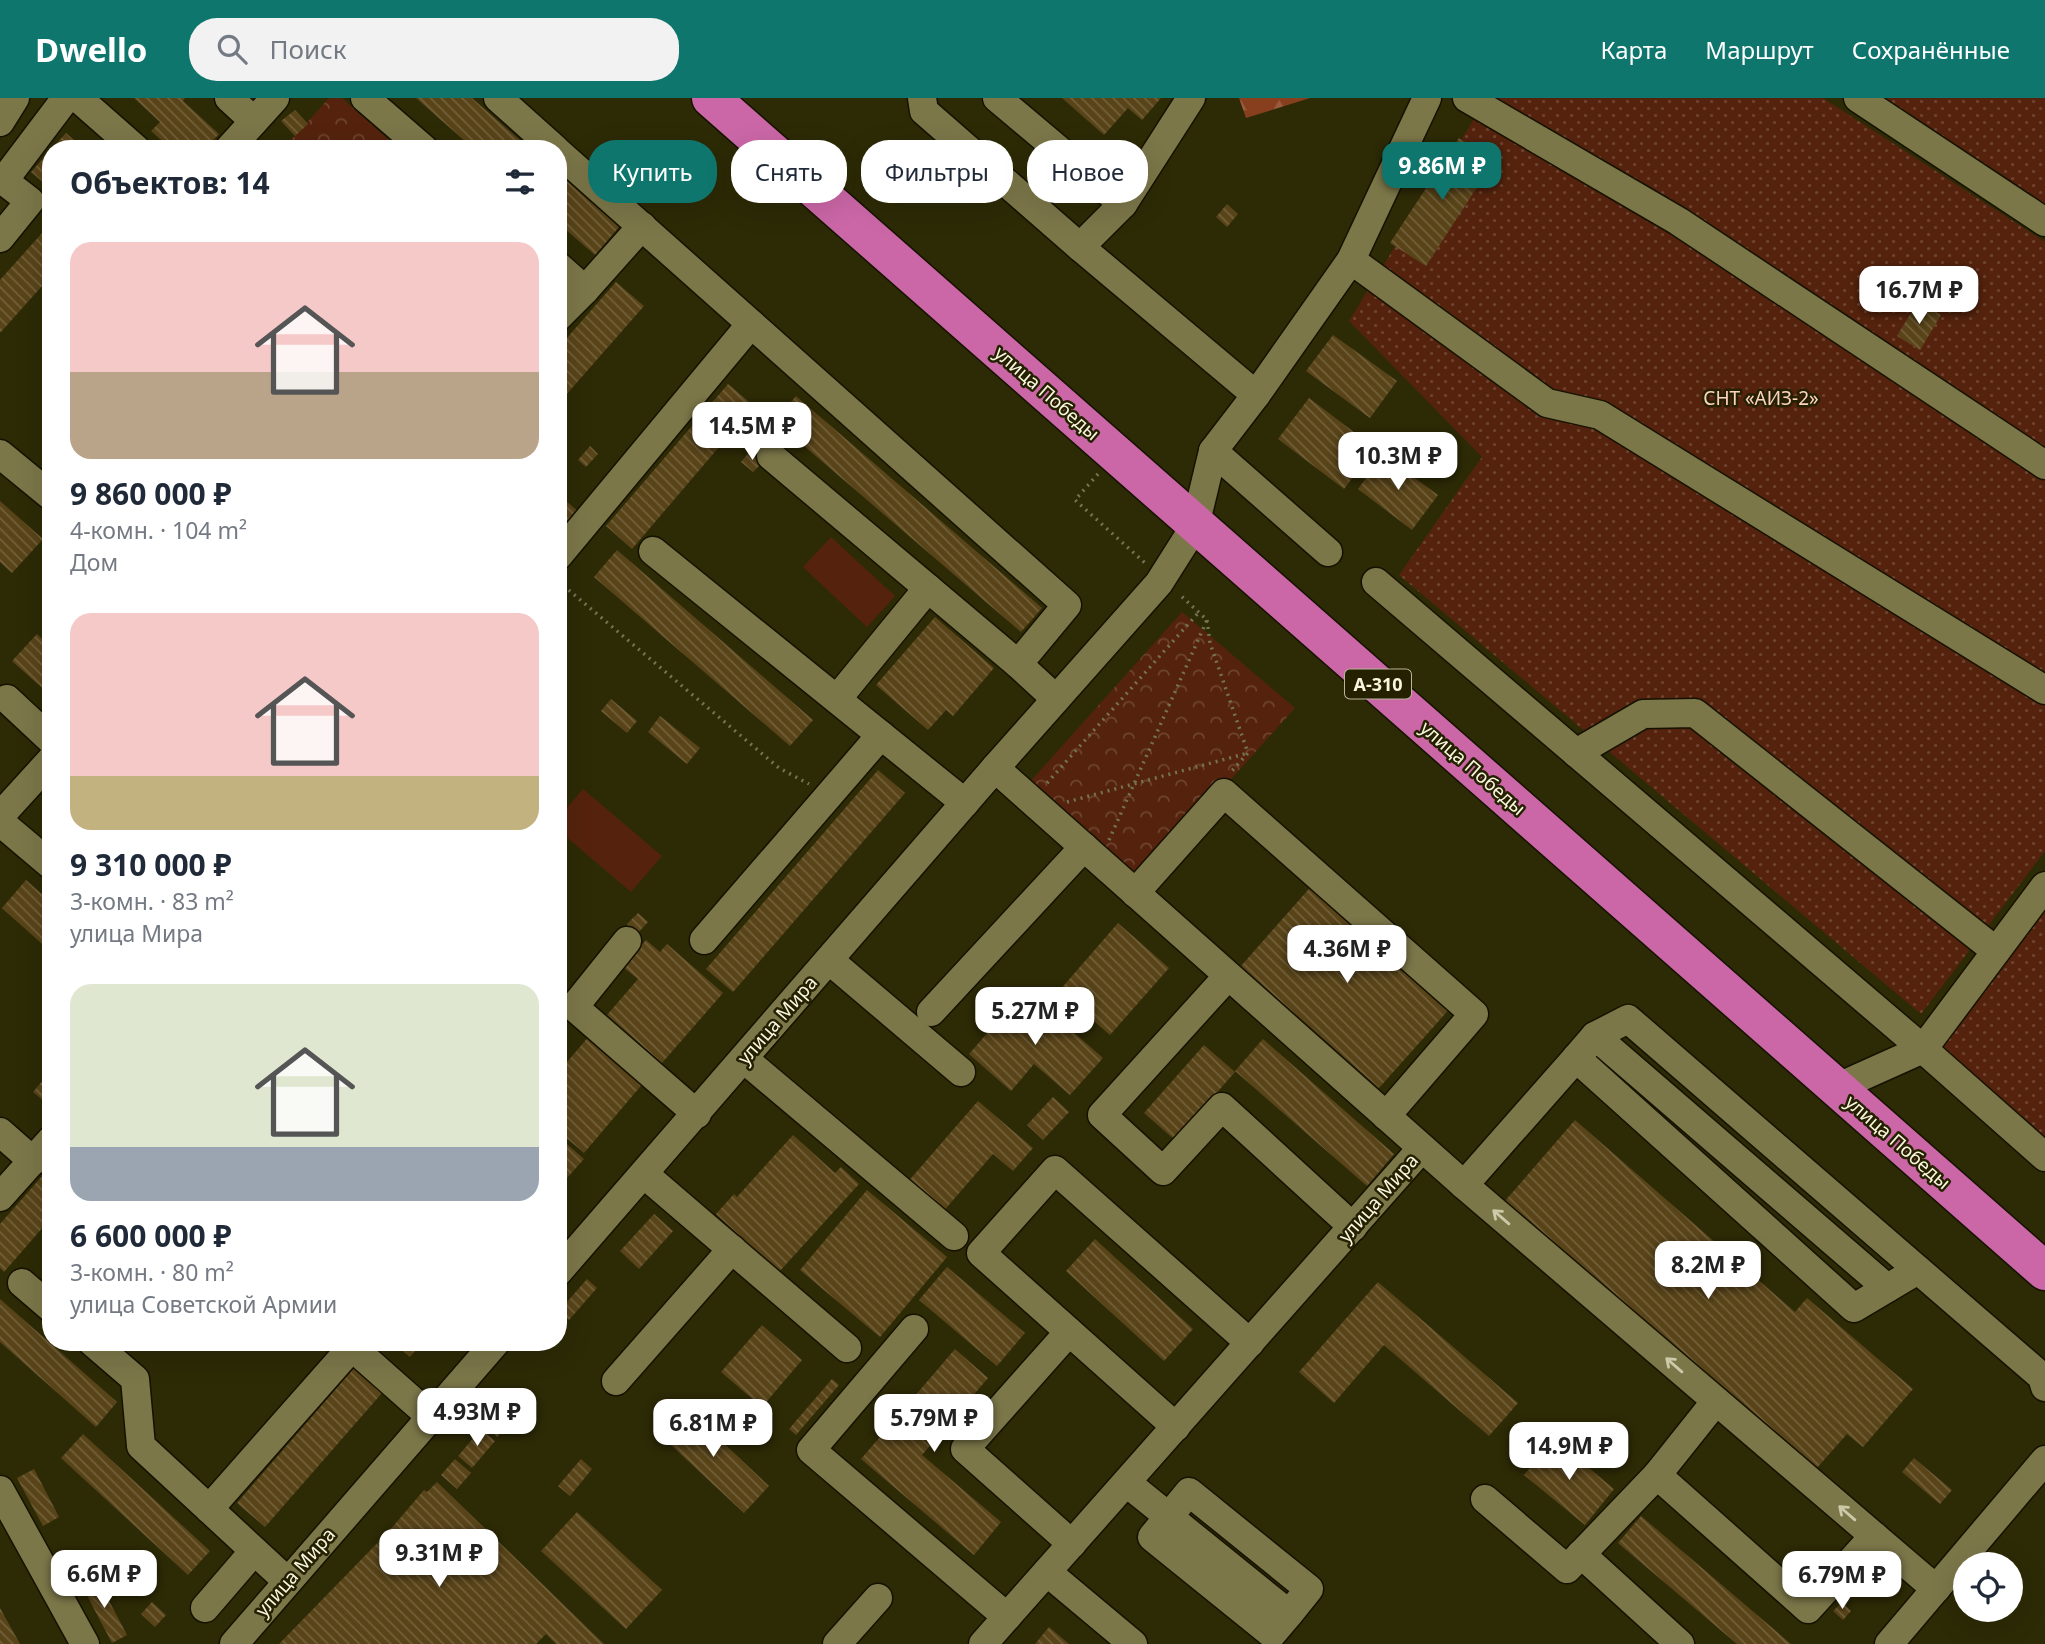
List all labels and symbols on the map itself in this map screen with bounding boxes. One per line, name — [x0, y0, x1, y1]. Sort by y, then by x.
pin: 9.86M ₽ — [1377, 142, 1507, 202]
pin: 16.7M ₽ — [1854, 266, 1984, 326]
street label: улица Победы — [989, 340, 1105, 446]
park label: СНТ «АИЗ-2» — [1703, 385, 1819, 411]
pin: 14.5M ₽ — [687, 402, 817, 462]
pin: 10.3M ₽ — [1333, 432, 1463, 492]
road number: А-310 — [1345, 670, 1411, 698]
street label: улица Победы — [1415, 715, 1531, 821]
pin: 4.36M ₽ — [1282, 926, 1412, 985]
street label: улица Мира — [731, 970, 823, 1070]
pin: 5.27M ₽ — [970, 988, 1100, 1047]
street label: улица Победы — [1840, 1089, 1956, 1195]
street label: улица Мира — [1332, 1148, 1424, 1248]
one-way arrow — [1492, 1209, 1510, 1225]
pin: 8.2M ₽ — [1651, 1242, 1765, 1301]
one-way arrow — [1665, 1357, 1683, 1373]
pin: 4.93M ₽ — [412, 1388, 542, 1448]
pin: 5.79M ₽ — [869, 1394, 999, 1454]
pin: 6.81M ₽ — [648, 1400, 778, 1459]
pin: 14.9M ₽ — [1504, 1422, 1634, 1482]
one-way arrow — [1838, 1505, 1856, 1521]
street label: улица Мира — [249, 1522, 341, 1622]
pin: 9.31M ₽ — [374, 1530, 504, 1589]
pin: 6.6M ₽ — [47, 1550, 161, 1610]
pin: 6.79M ₽ — [1777, 1552, 1907, 1611]

